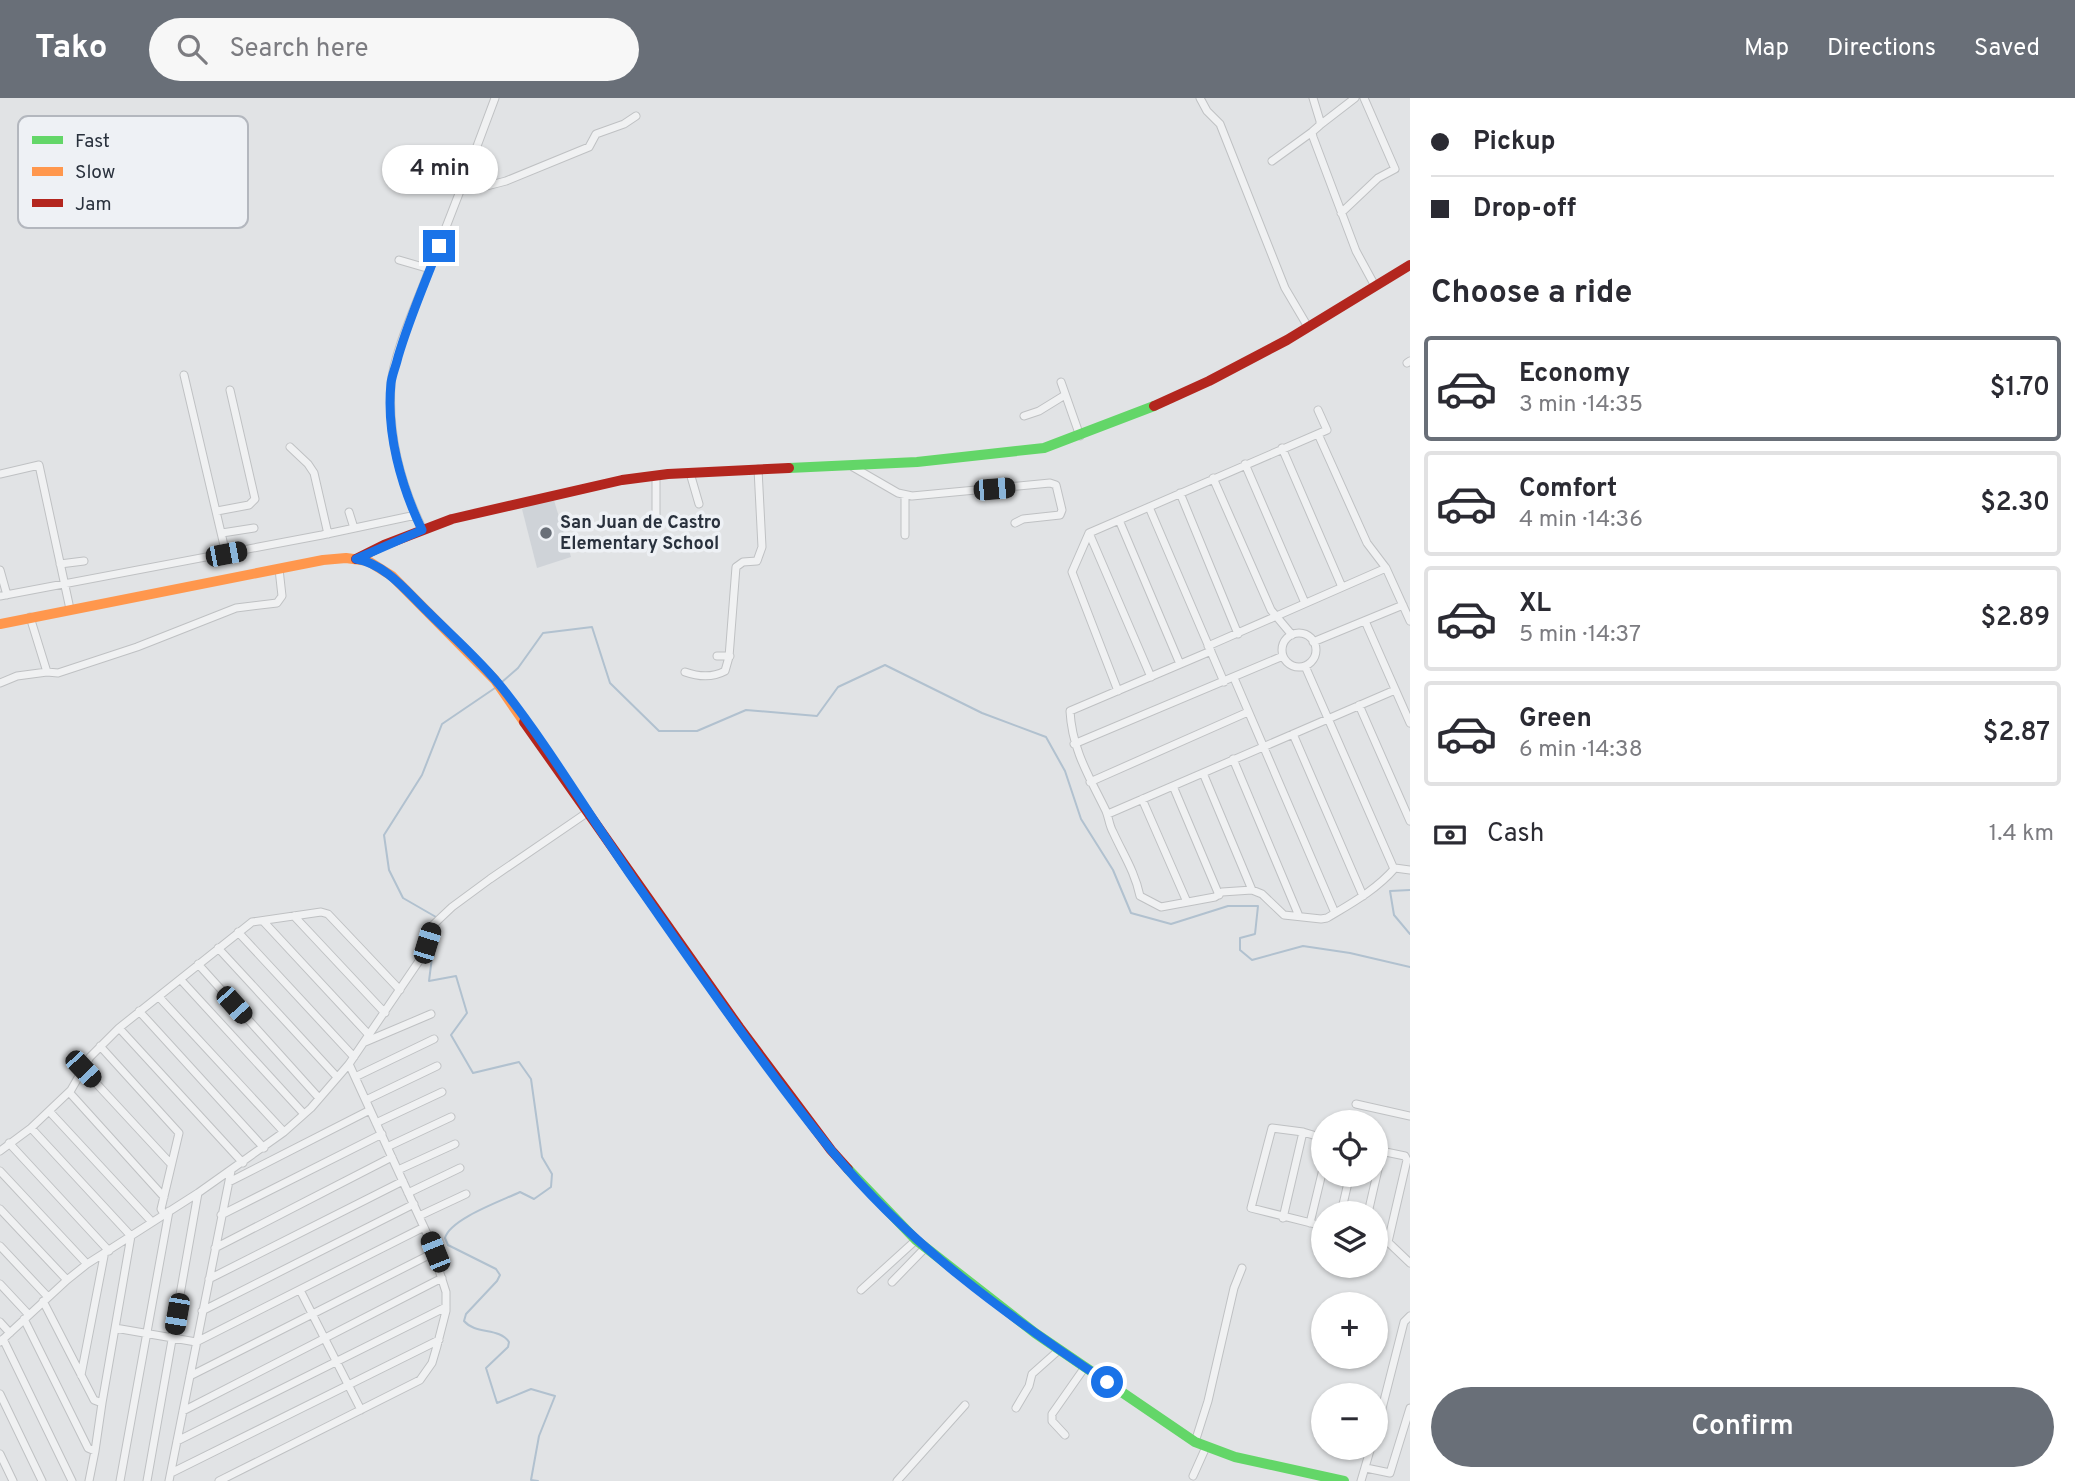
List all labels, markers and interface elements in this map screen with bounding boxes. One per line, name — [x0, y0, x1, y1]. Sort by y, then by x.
search box — [149, 18, 639, 81]
text: Tako — [35, 28, 107, 70]
icon: search — [173, 30, 211, 68]
text: Search here — [229, 33, 368, 66]
text: Map — [1744, 34, 1789, 64]
text: Directions — [1827, 34, 1936, 64]
text: Saved — [1974, 34, 2040, 64]
legend — [18, 116, 248, 228]
text: Pickup — [1473, 126, 1556, 159]
text: Fast — [75, 130, 110, 154]
callout: 4 min — [381, 144, 497, 194]
text: 4 min — [410, 155, 470, 184]
text: Slow — [75, 161, 115, 185]
text: Jam — [75, 193, 112, 217]
text: Drop-off — [1473, 193, 1576, 226]
route end — [423, 230, 455, 262]
text: Choose a ride — [1431, 274, 1632, 314]
icon: car — [1435, 357, 1498, 420]
text: Economy — [1519, 358, 1630, 391]
text: $1.70 — [1990, 372, 2050, 405]
text: 3 min · 14:35 — [1519, 391, 1643, 420]
icon: car — [1435, 472, 1498, 535]
text: Comfort — [1519, 473, 1617, 506]
car — [973, 477, 1016, 501]
text: $2.30 — [1980, 487, 2050, 520]
text: 4 min · 14:36 — [1519, 506, 1643, 535]
place label: San Juan de Castro Elementary School — [560, 512, 721, 556]
marker: San Juan de Castro Elementary School — [538, 525, 554, 541]
car — [204, 540, 249, 568]
icon: car — [1435, 587, 1498, 650]
text: XL — [1519, 588, 1551, 621]
text: $2.89 — [1981, 602, 2050, 635]
text: 5 min · 14:37 — [1519, 621, 1641, 650]
icon: car — [1435, 702, 1498, 765]
text: Green — [1519, 703, 1592, 736]
text: $2.87 — [1983, 717, 2050, 750]
text: 6 min · 14:38 — [1519, 736, 1643, 765]
icon: cash — [1431, 816, 1469, 854]
text: Cash — [1487, 818, 1544, 851]
text: 1.4 km — [1989, 820, 2054, 849]
car — [411, 920, 444, 966]
car — [213, 982, 256, 1028]
car — [61, 1046, 106, 1092]
map controls — [1311, 1110, 1388, 1460]
button: locate — [1311, 1110, 1388, 1187]
button: layers — [1311, 1201, 1388, 1278]
car — [418, 1229, 453, 1275]
car — [164, 1291, 191, 1337]
button: + — [1311, 1292, 1388, 1369]
route start — [1091, 1366, 1123, 1398]
button: − — [1311, 1383, 1388, 1460]
button: Confirm — [1431, 1387, 2054, 1467]

